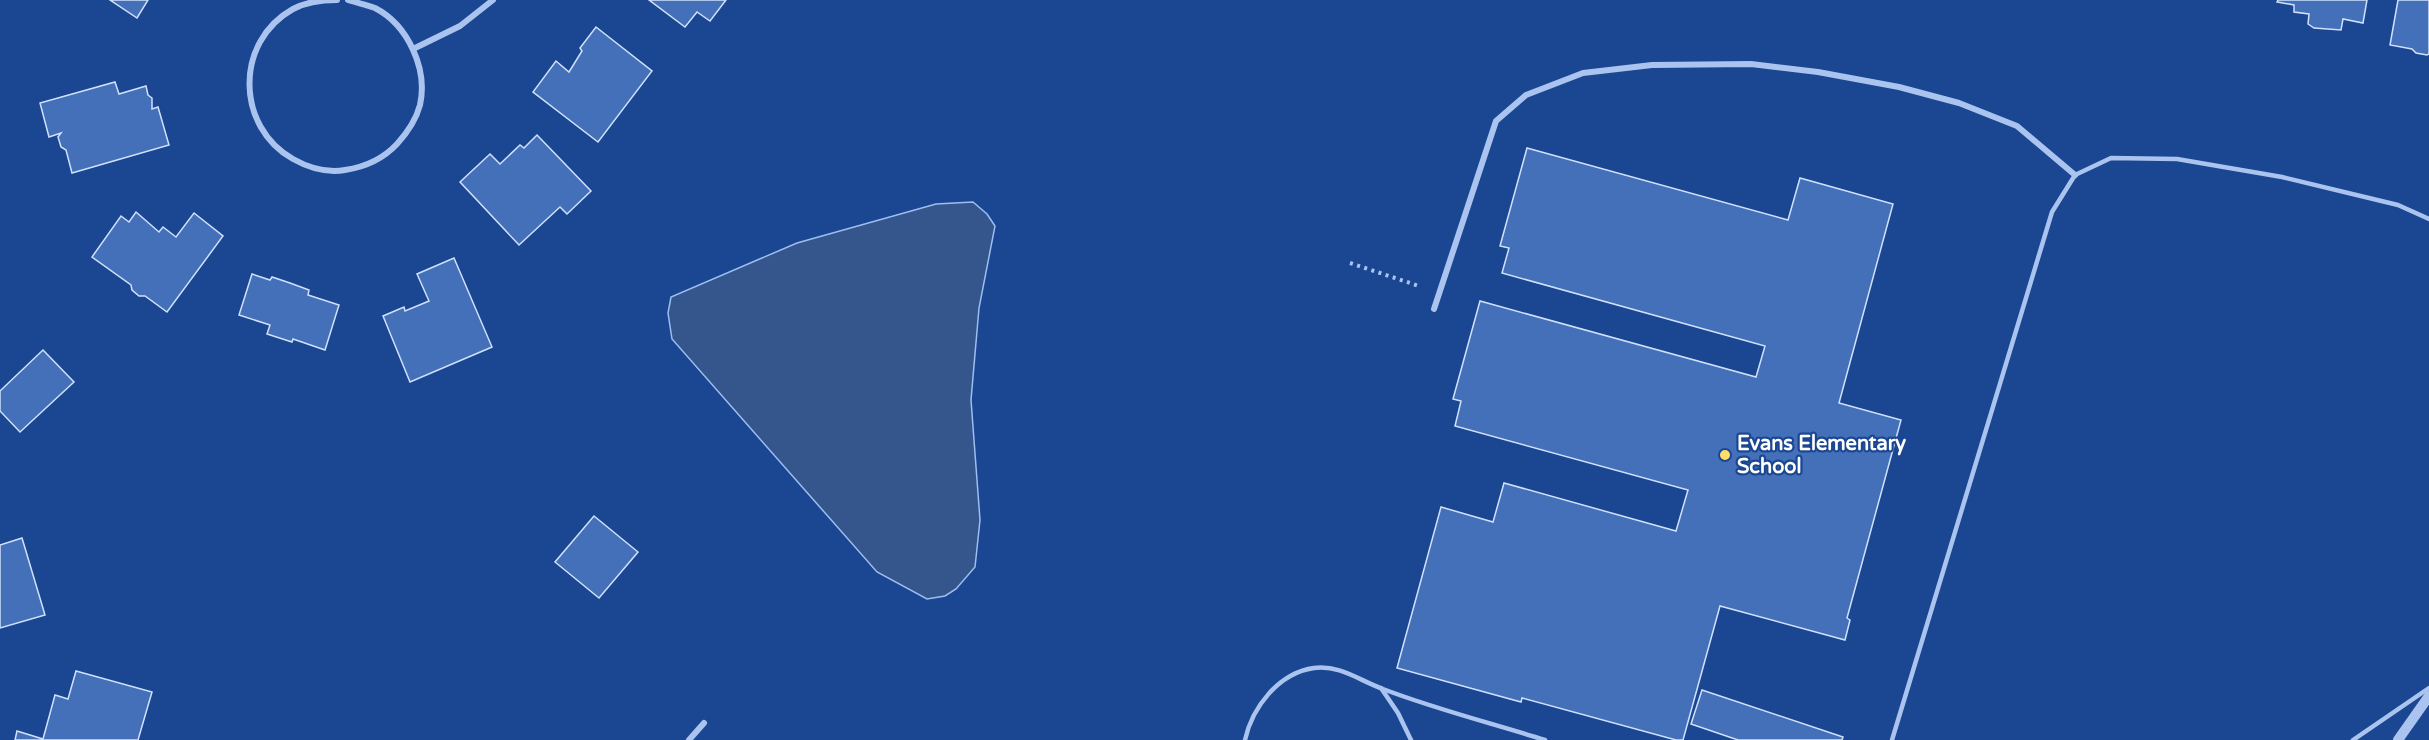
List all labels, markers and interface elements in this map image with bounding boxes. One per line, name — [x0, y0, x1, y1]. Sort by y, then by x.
place label: Evans Elementary School — [1737, 432, 1906, 479]
marker: Evans Elementary School — [1718, 448, 1732, 462]

